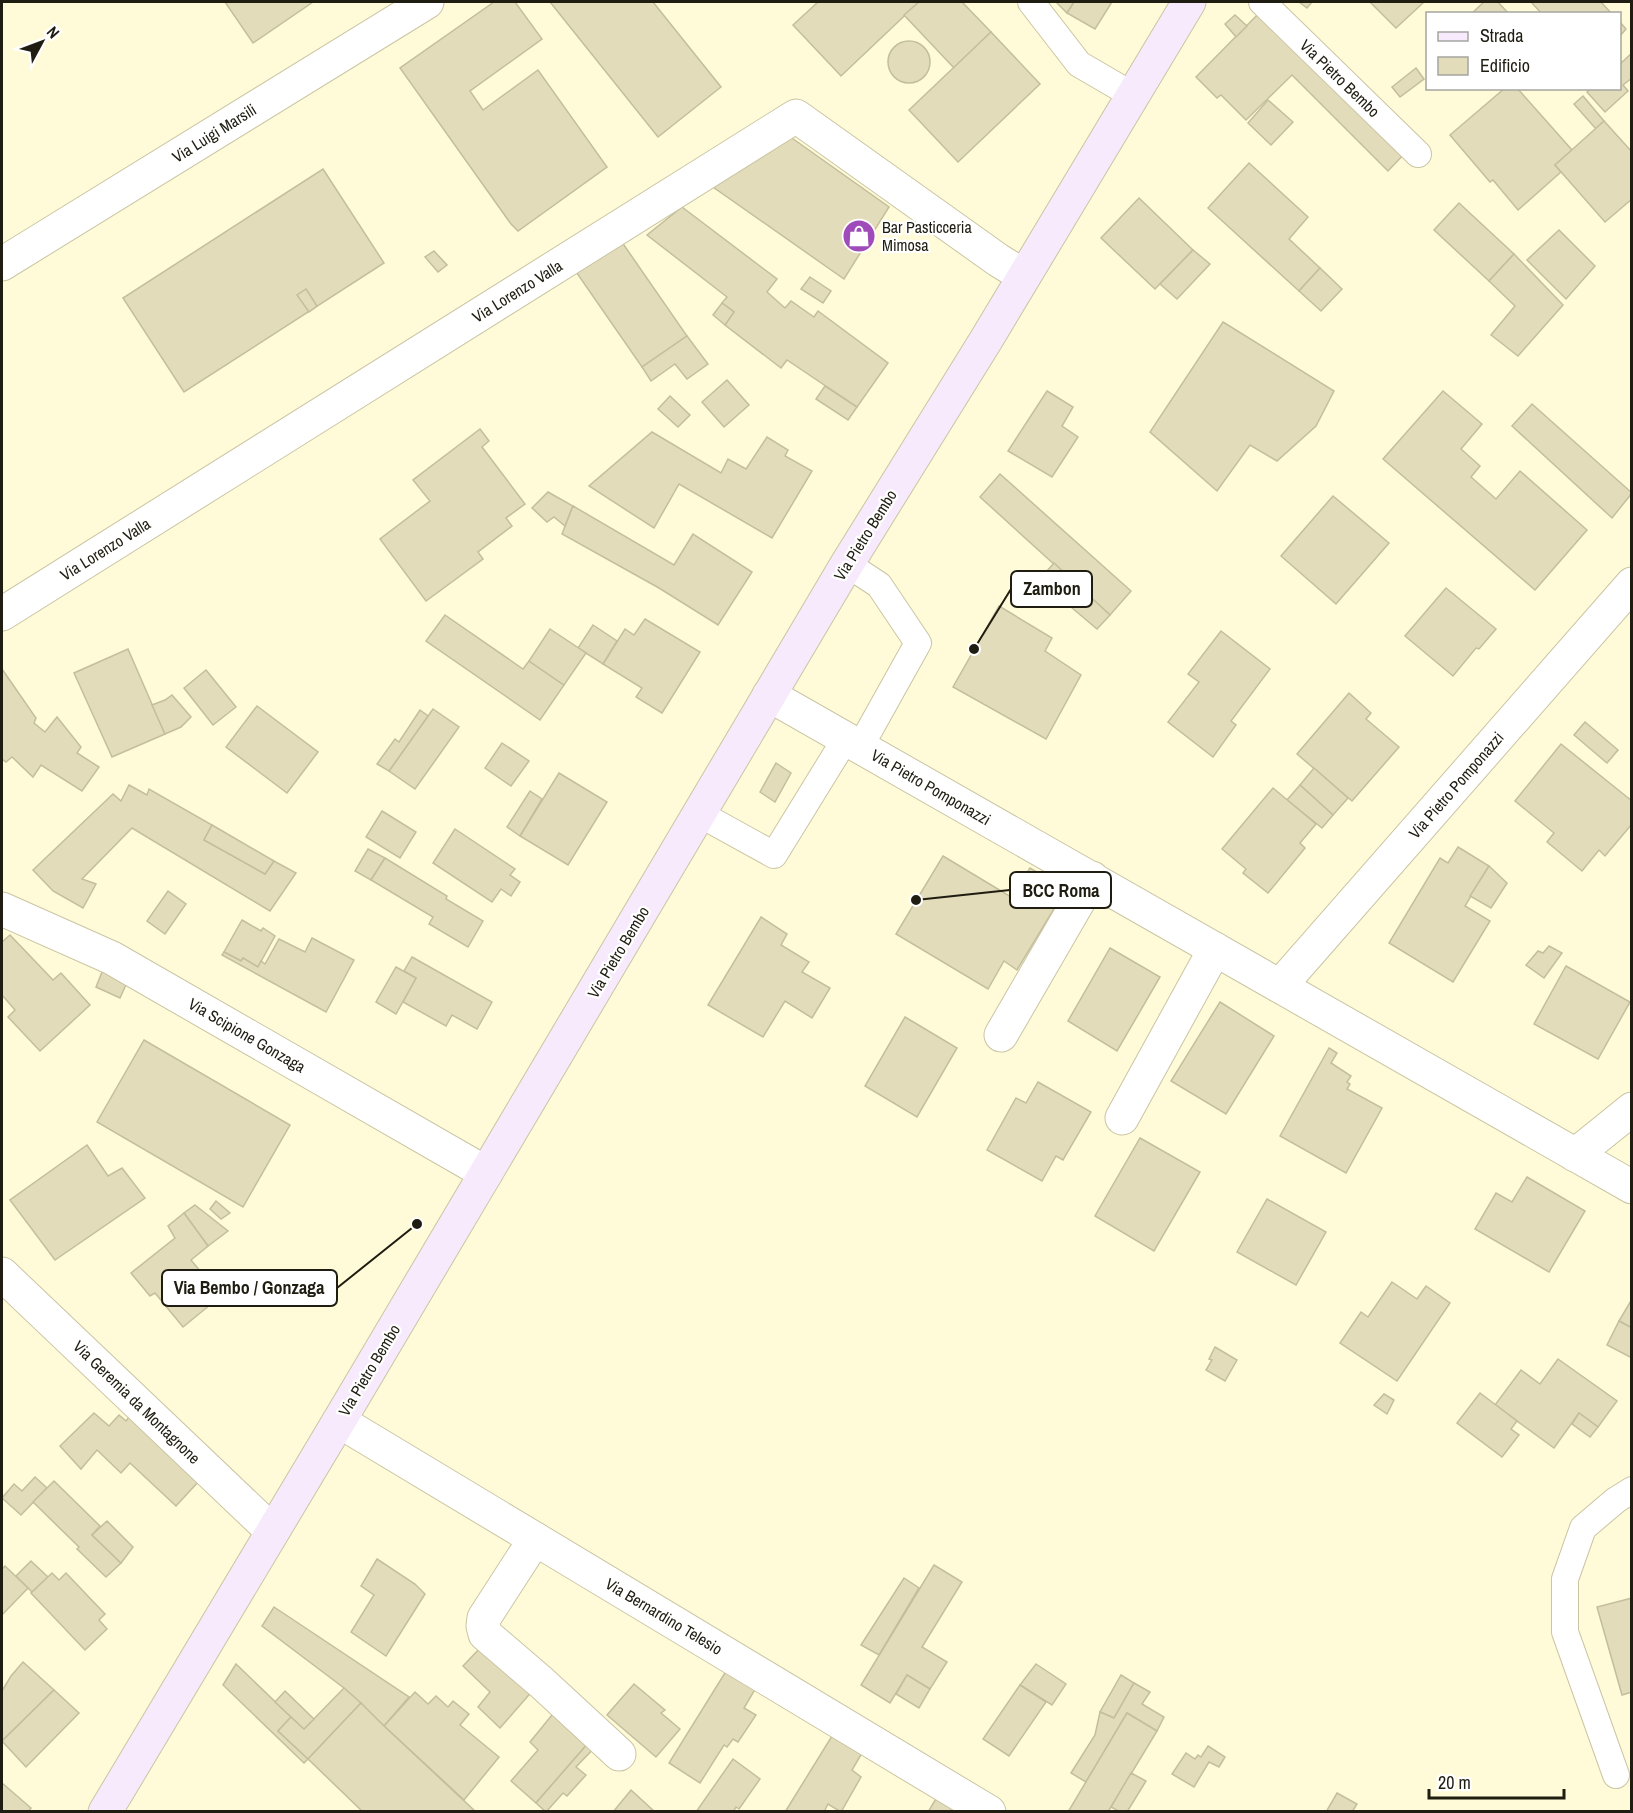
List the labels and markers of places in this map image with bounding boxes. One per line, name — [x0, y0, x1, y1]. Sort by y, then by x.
place label: Bar Pasticceria Mimosa — [882, 216, 972, 256]
shop icon: Bar Pasticceria Mimosa — [841, 218, 877, 254]
callout: Zambon — [1011, 571, 1092, 607]
callout: BCC Roma — [1010, 872, 1111, 908]
callout: Via Bembo / Gonzaga — [162, 1270, 337, 1306]

